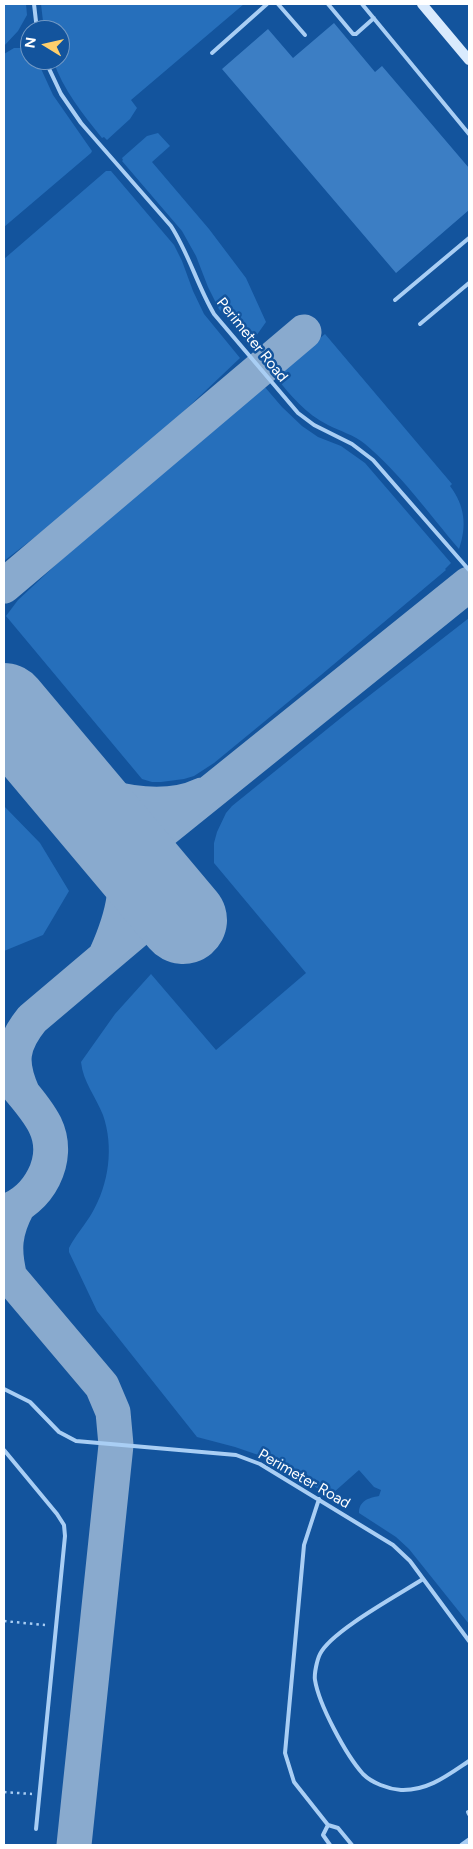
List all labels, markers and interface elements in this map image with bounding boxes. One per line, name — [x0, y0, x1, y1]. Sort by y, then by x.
north arrow — [20, 20, 70, 70]
text: N — [21, 36, 40, 49]
street label: Perimeter Road — [212, 294, 292, 386]
street label: Perimeter Road — [255, 1445, 353, 1513]

